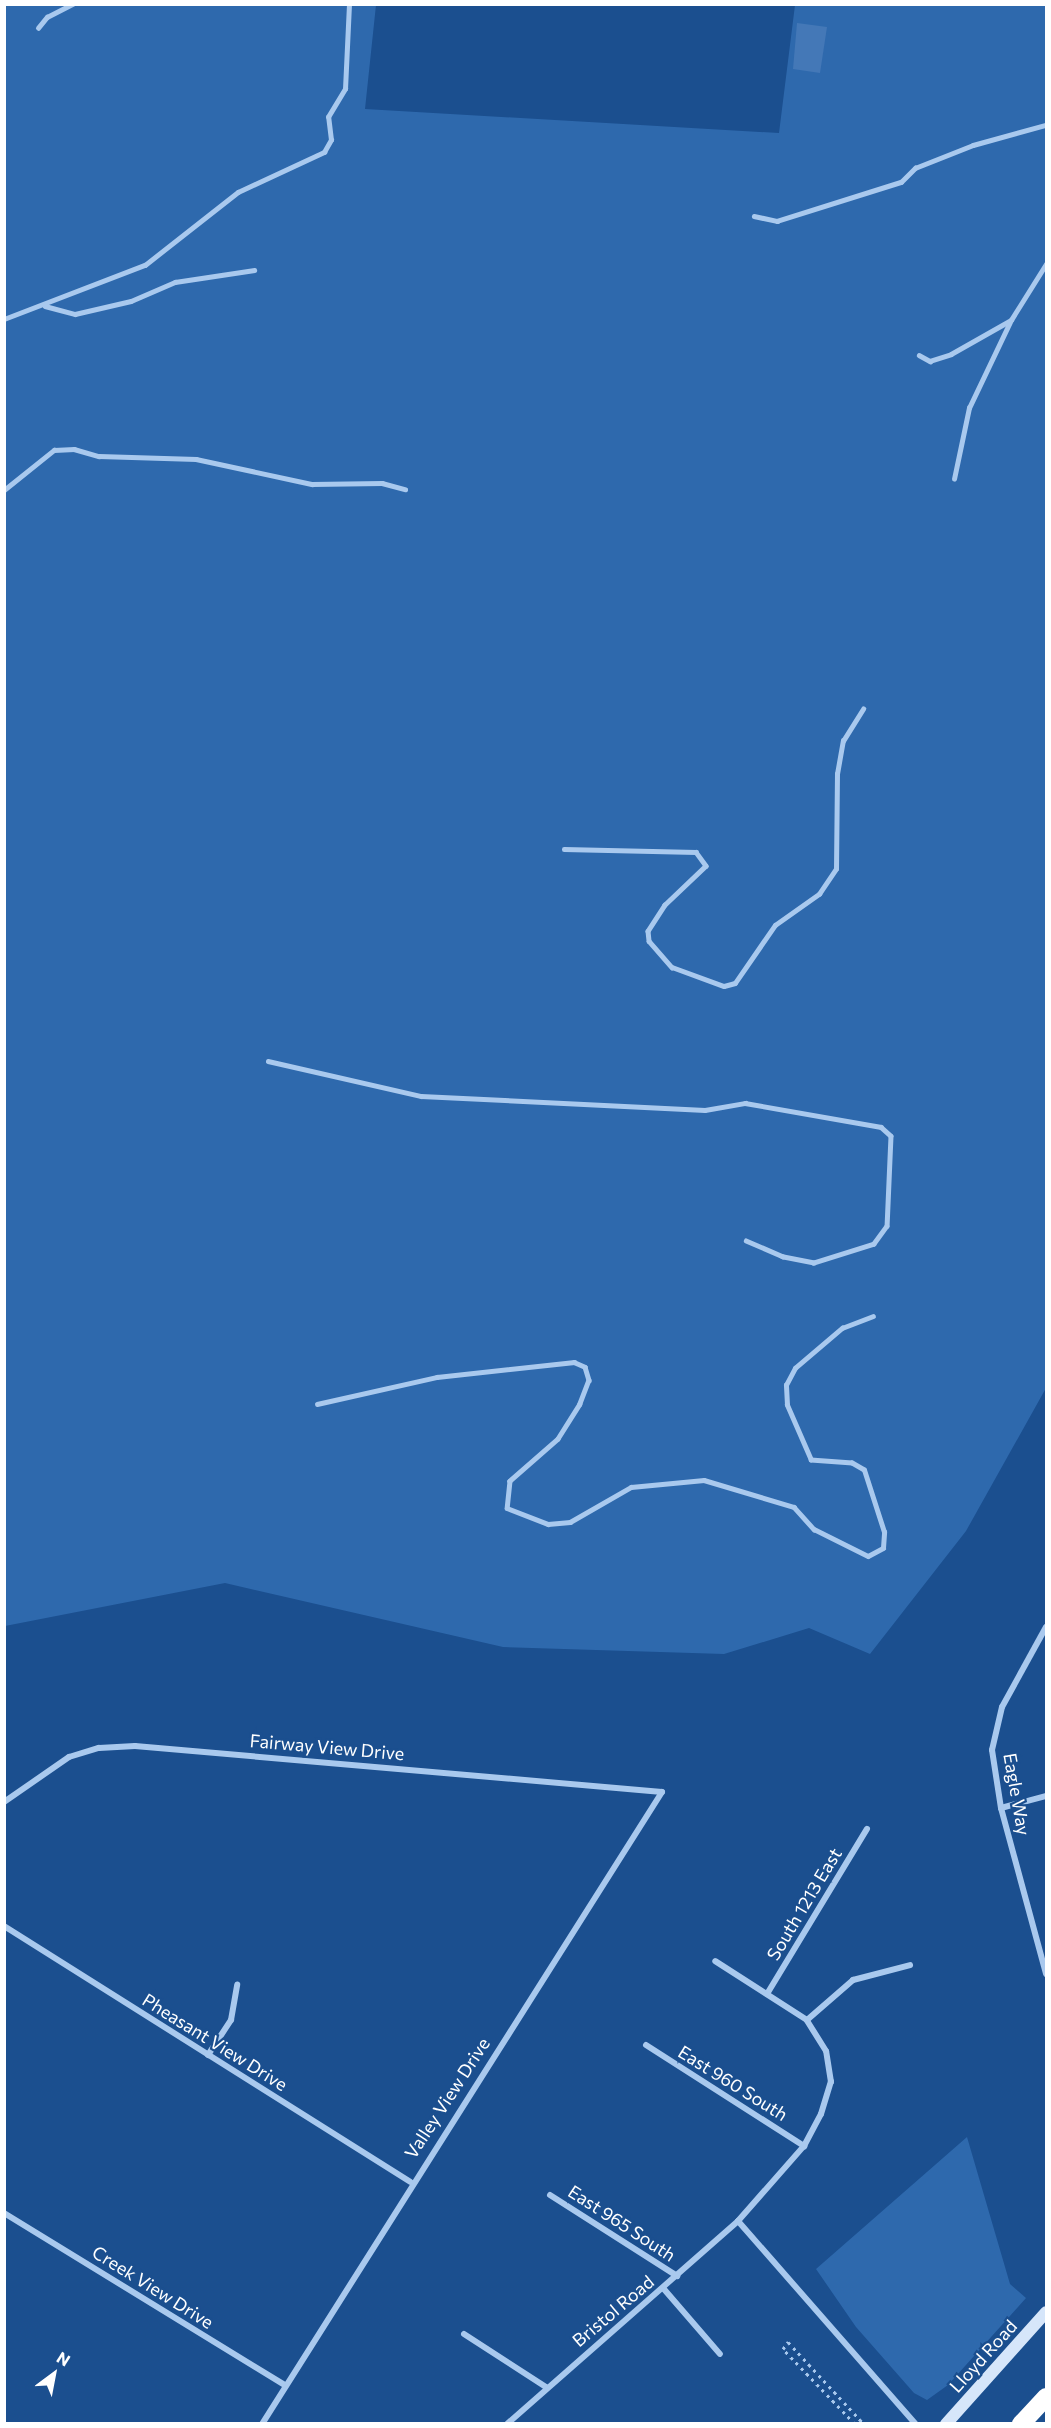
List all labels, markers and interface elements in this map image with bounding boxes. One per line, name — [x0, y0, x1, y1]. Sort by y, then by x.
street label: Fairway View Drive — [249, 1729, 405, 1765]
street label: Eagle Way — [999, 1751, 1035, 1837]
street label: South 1213 East — [762, 1844, 846, 1964]
street label: Pheasant View Drive — [139, 1989, 291, 2095]
street label: Valley View Drive — [400, 2034, 494, 2162]
street label: East 960 South — [674, 2041, 792, 2125]
street label: East 965 South — [564, 2180, 680, 2266]
street label: Creek View Drive — [88, 2241, 218, 2333]
street label: Bristol Road — [568, 2271, 658, 2351]
street label: Lloyd Road — [945, 2315, 1021, 2397]
north arrow — [24, 2344, 84, 2404]
text: N — [54, 2347, 74, 2370]

